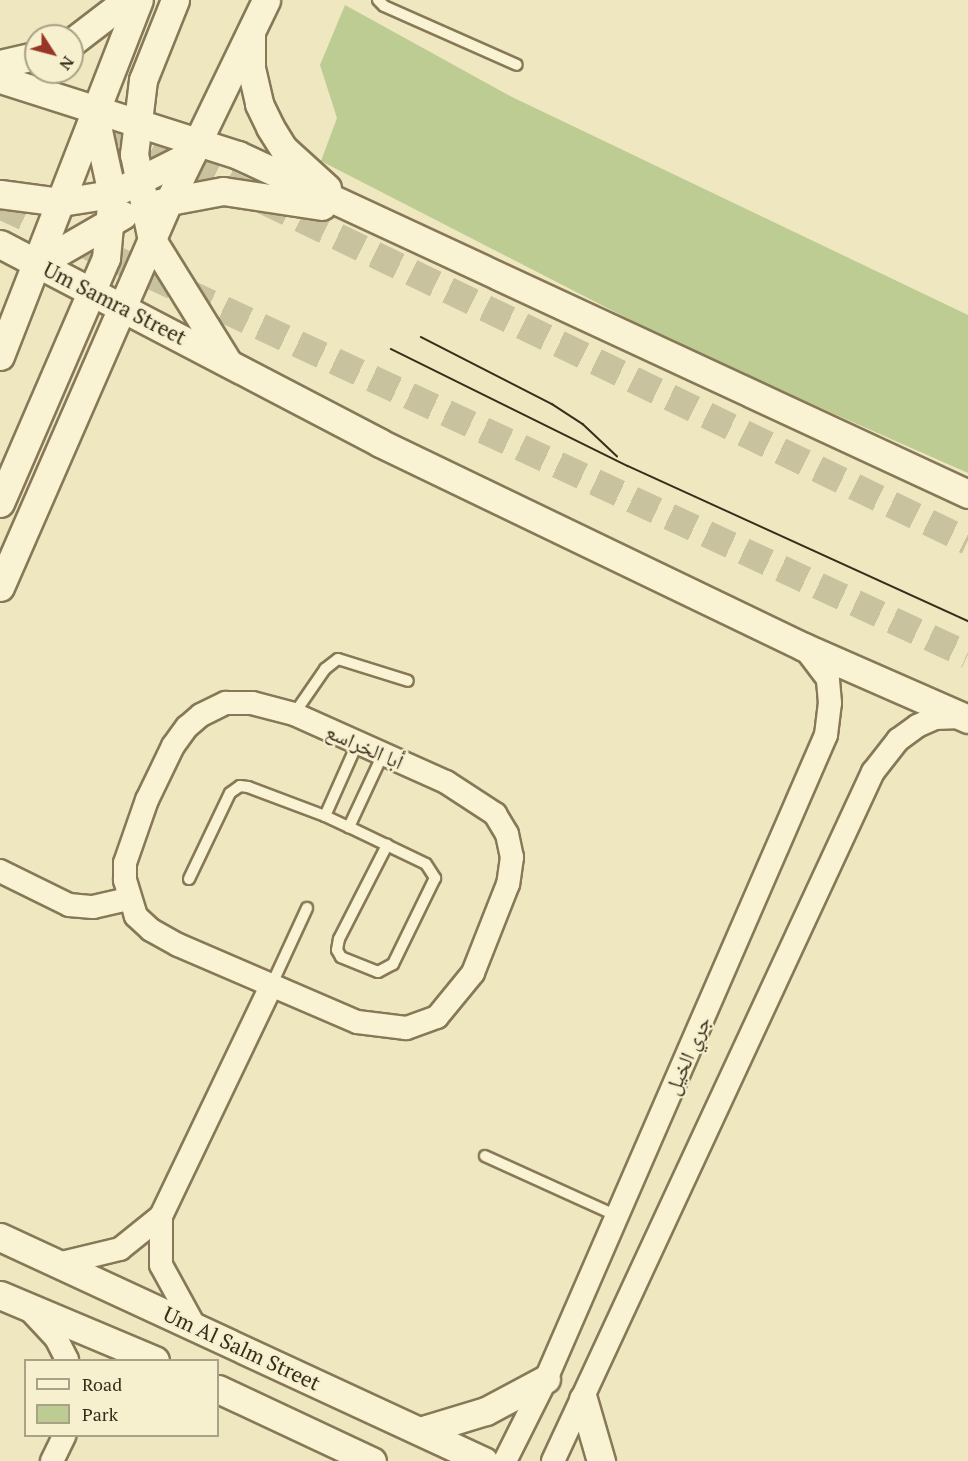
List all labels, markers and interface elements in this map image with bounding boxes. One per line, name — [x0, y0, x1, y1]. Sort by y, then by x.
north arrow — [24, 24, 84, 84]
text: N — [54, 52, 79, 75]
street label: Um Samra Street — [39, 256, 191, 350]
street label: أبا الخراسع — [322, 718, 408, 774]
street label: جري الخيل — [659, 1012, 715, 1098]
street label: Um Al Salm Street — [159, 1301, 325, 1395]
legend — [24, 1359, 219, 1437]
text: Road — [82, 1372, 122, 1396]
text: Park — [82, 1402, 118, 1426]

